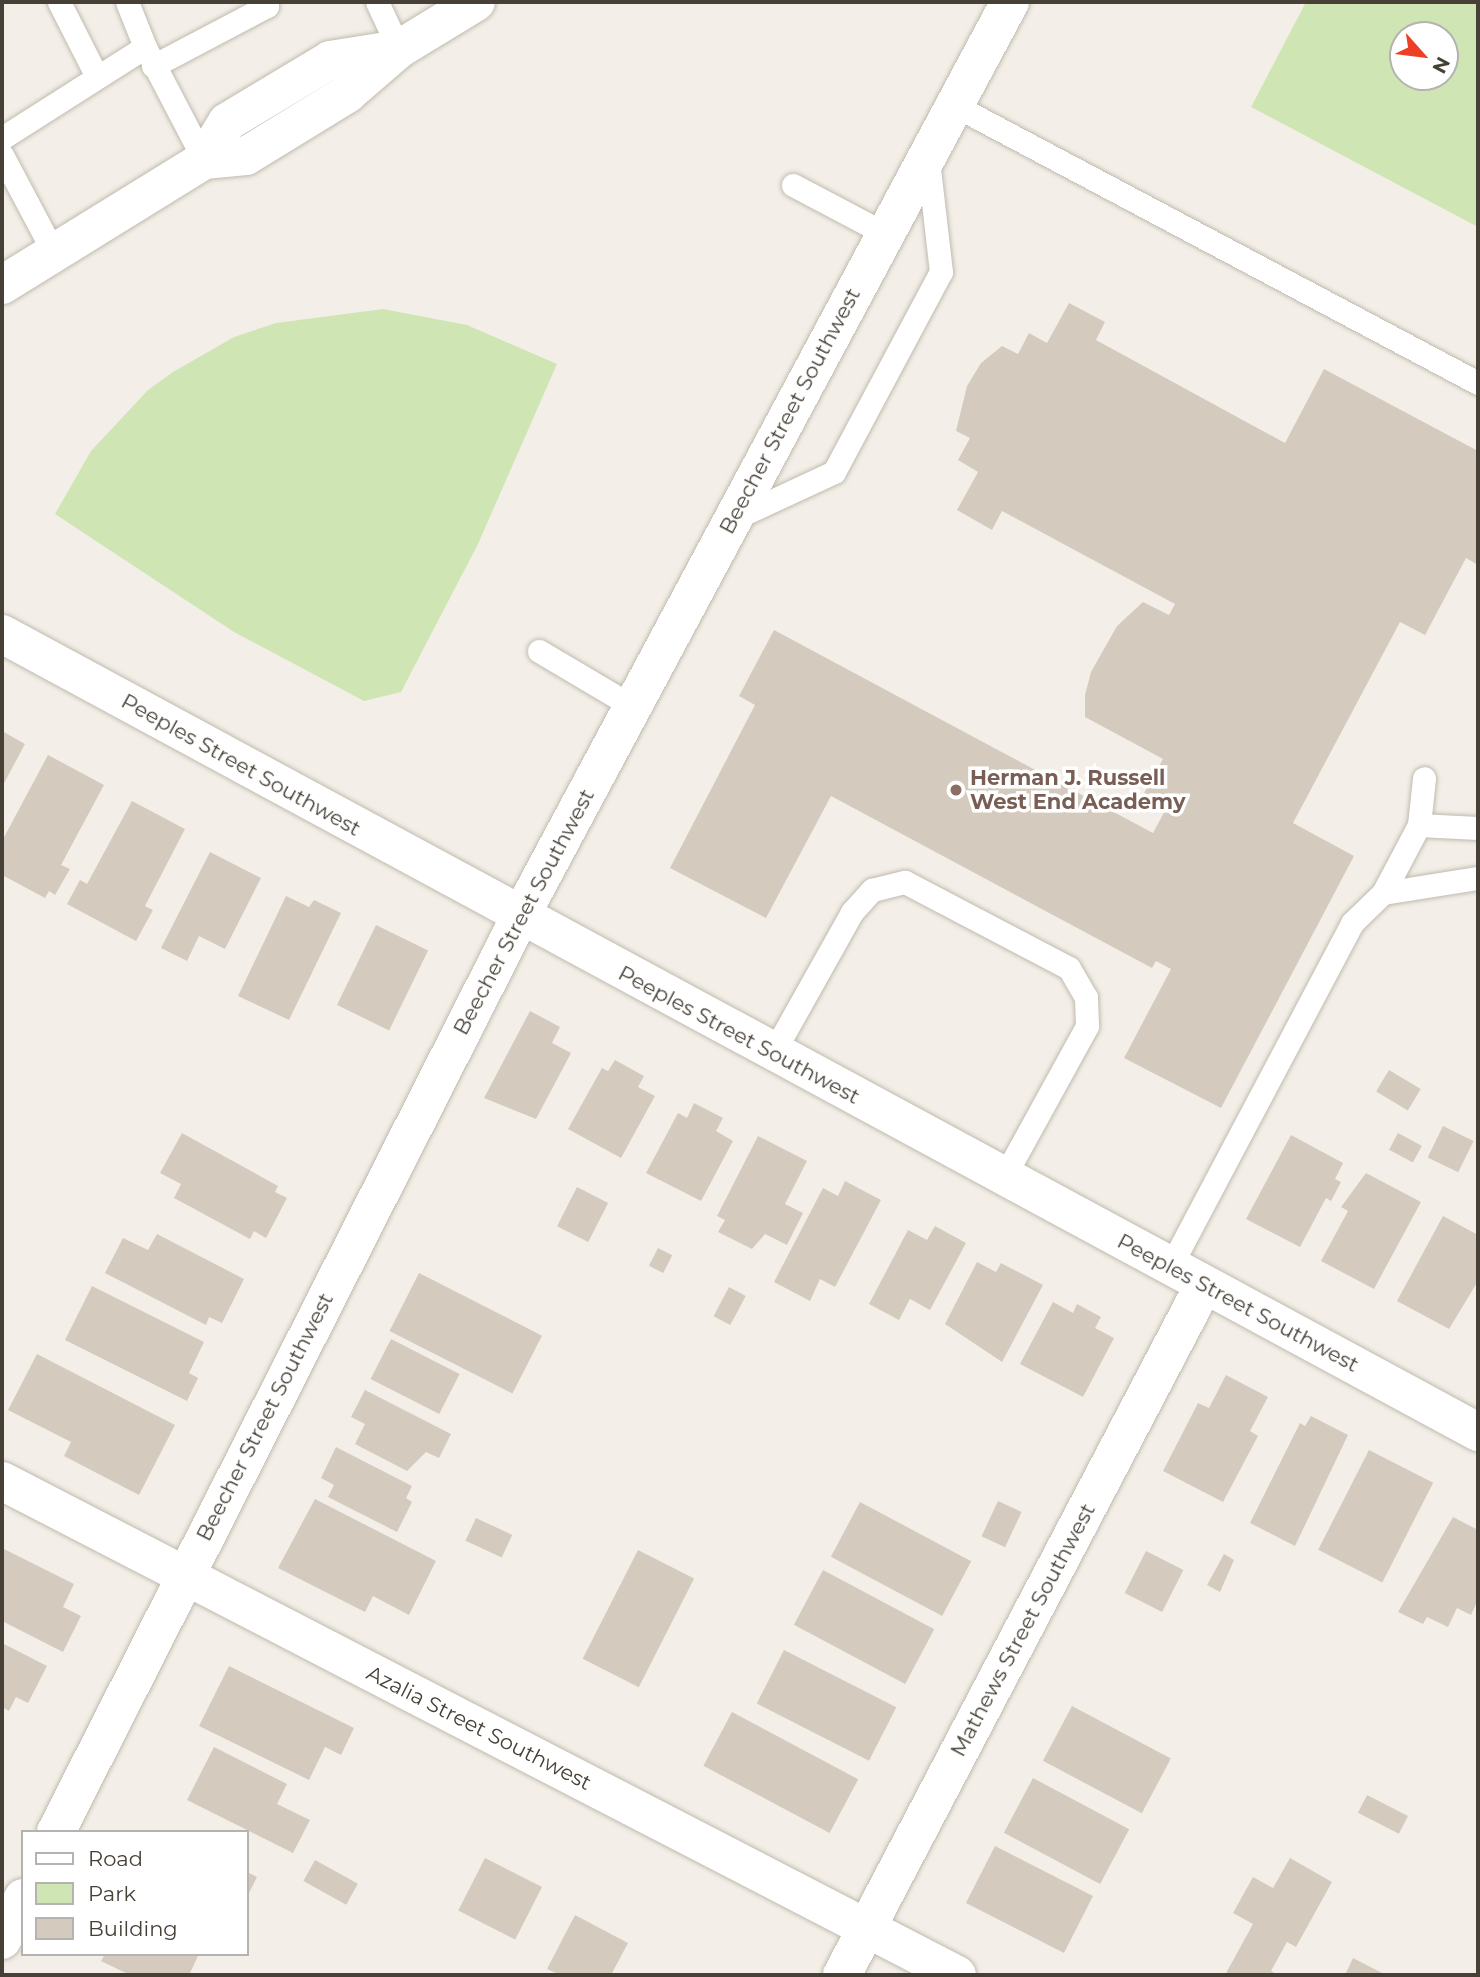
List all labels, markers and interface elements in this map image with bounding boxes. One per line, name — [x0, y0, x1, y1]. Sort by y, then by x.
north arrow — [1389, 21, 1459, 91]
text: N — [1427, 53, 1455, 77]
street label: Beecher Street Southwest — [714, 284, 866, 538]
street label: Peeples Street Southwest — [117, 689, 365, 841]
place label: Herman J. Russell West End Academy — [970, 765, 1186, 815]
marker: Herman J. Russell West End Academy — [948, 782, 964, 798]
street label: Beecher Street Southwest — [448, 785, 600, 1039]
street label: Peeples Street Southwest — [614, 961, 864, 1109]
street label: Peeples Street Southwest — [1113, 1229, 1363, 1377]
street label: Beecher Street Southwest — [191, 1289, 339, 1545]
street label: Mathews Street Southwest — [945, 1499, 1101, 1761]
street label: Azalia Street Southwest — [362, 1660, 596, 1796]
legend — [21, 1830, 248, 1956]
text: Road — [88, 1846, 143, 1871]
text: Park — [88, 1881, 136, 1906]
text: Building — [88, 1916, 178, 1941]

